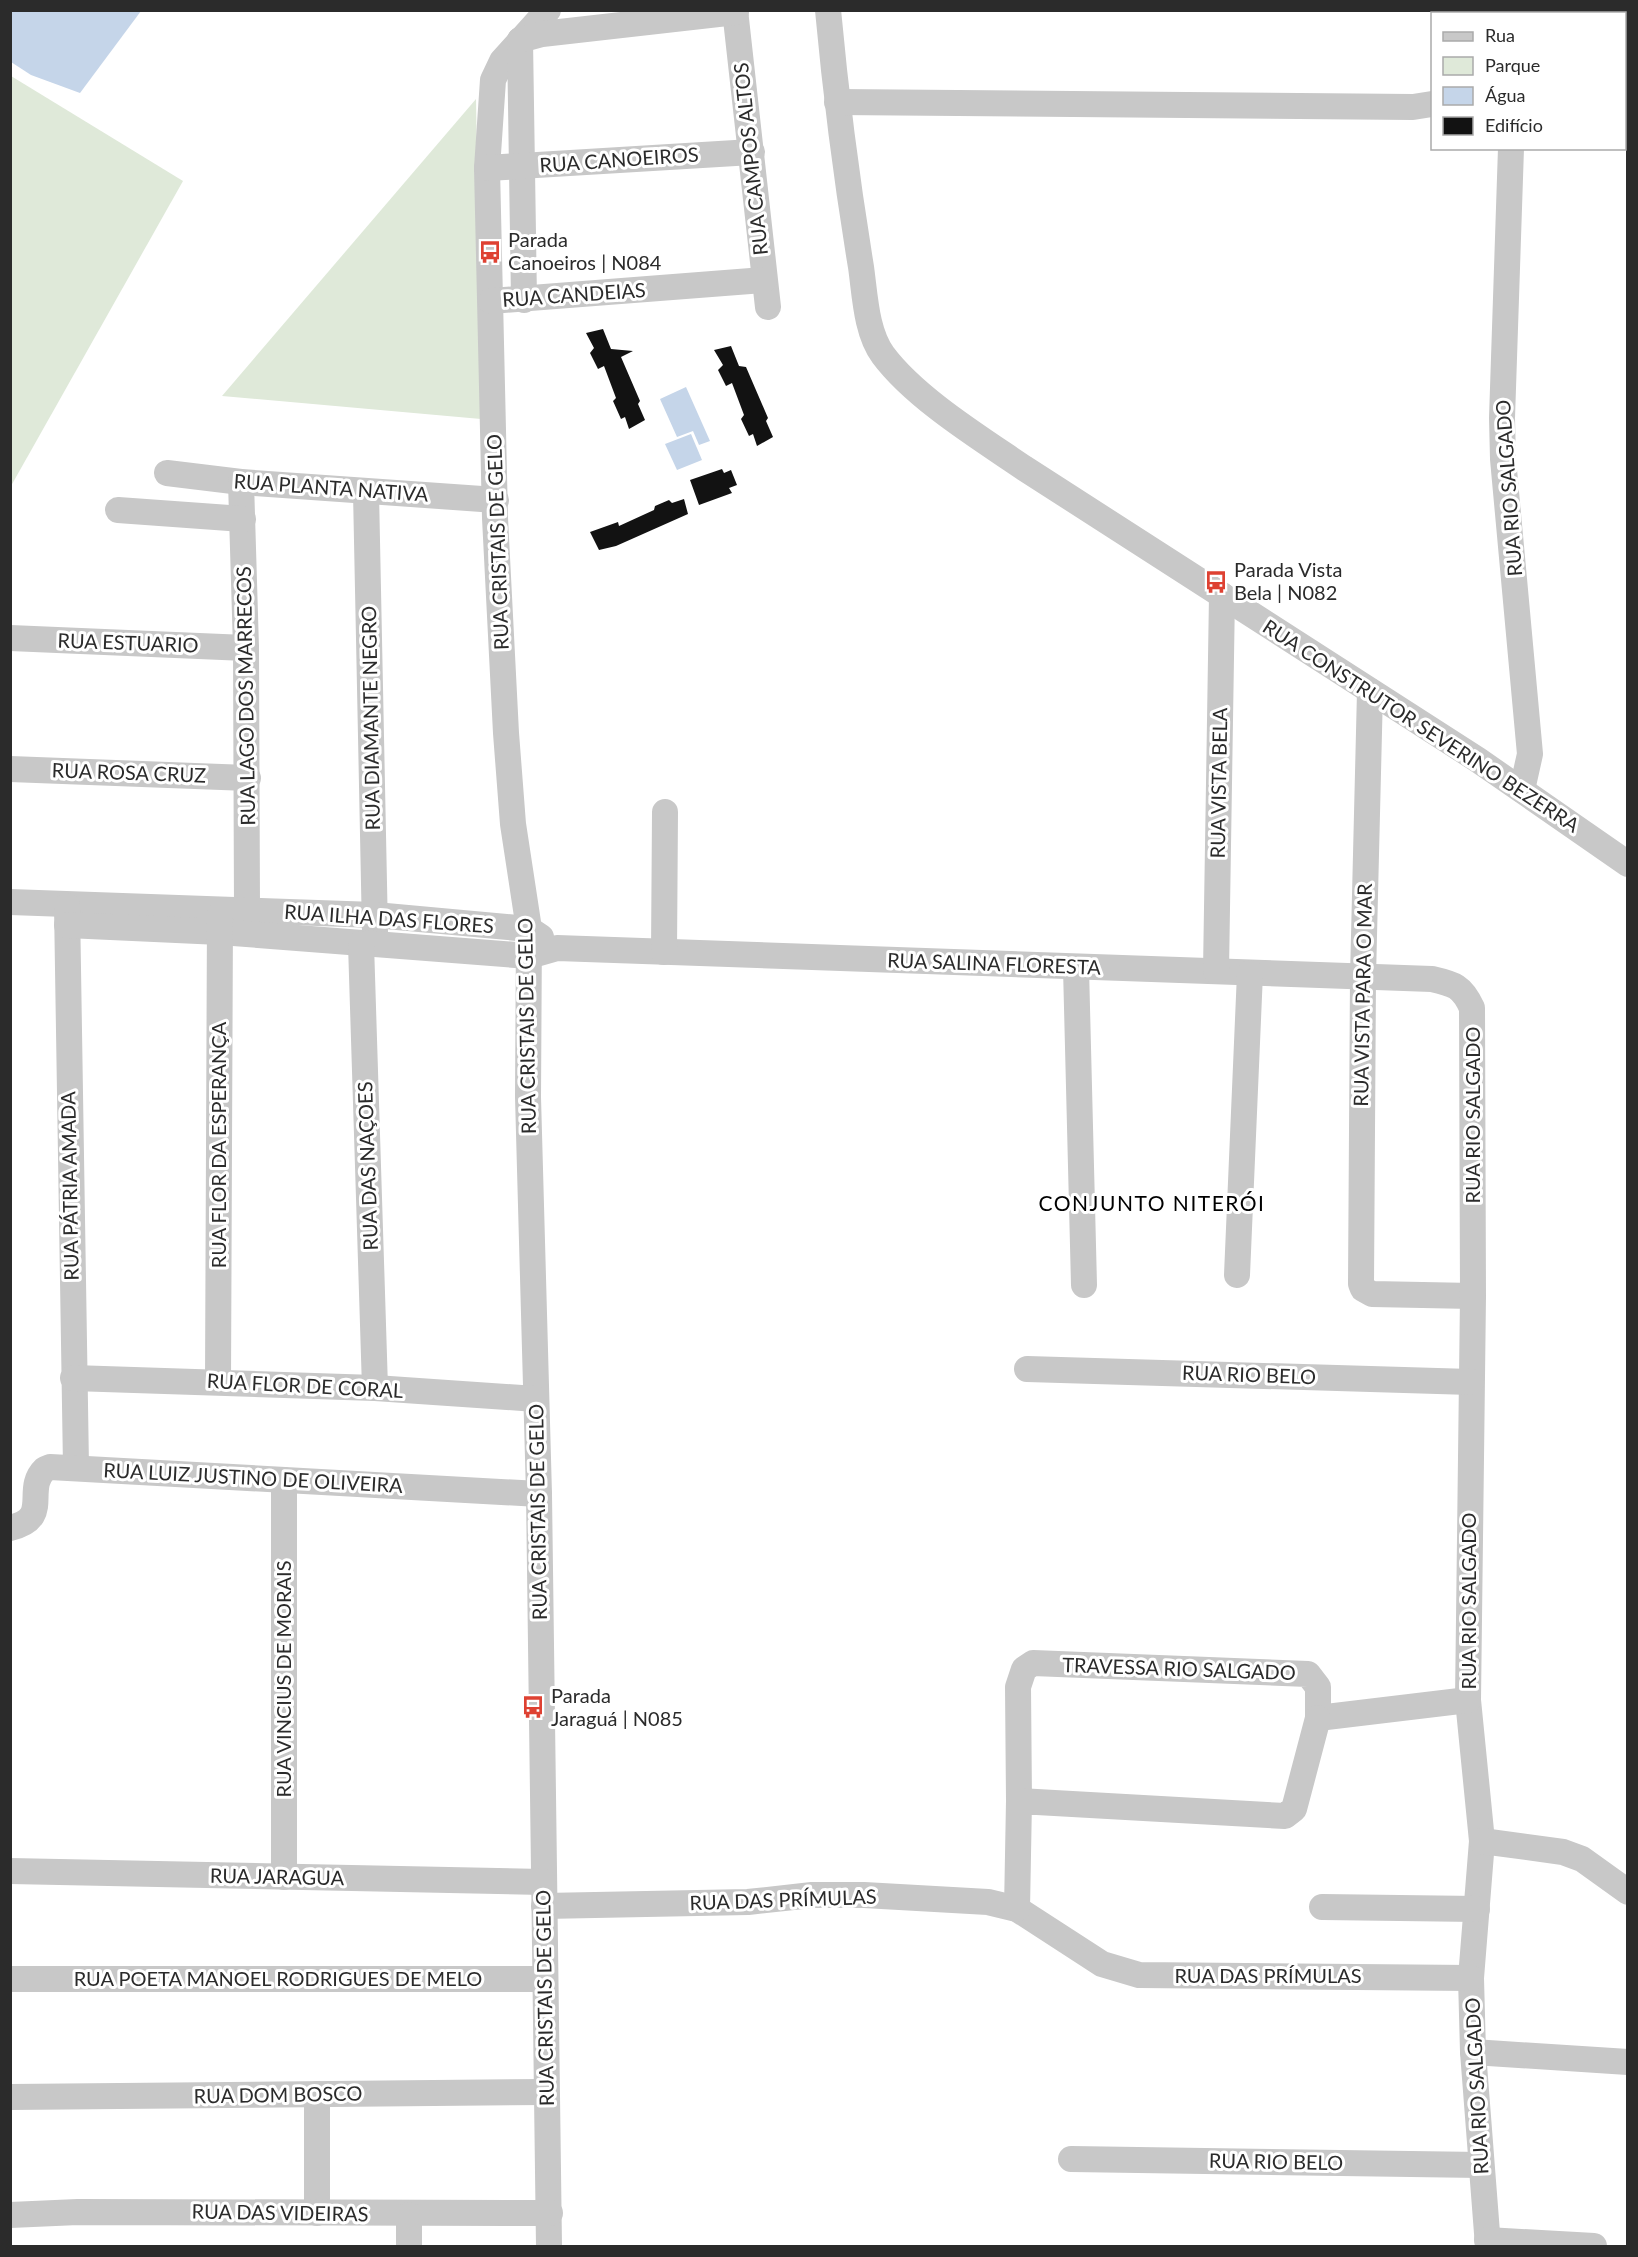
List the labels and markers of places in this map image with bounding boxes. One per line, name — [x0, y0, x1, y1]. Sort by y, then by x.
place label: Parada Canoeiros | N084 — [508, 227, 662, 274]
bus stop icon: Parada Canoeiros | N084 — [477, 239, 503, 265]
place label: Parada Vista Bela | N082 — [1234, 557, 1342, 604]
bus stop icon: Parada Vista Bela | N082 — [1203, 569, 1229, 595]
place label: Parada Jaraguá | N085 — [551, 1683, 683, 1730]
bus stop icon: Parada Jaraguá | N085 — [520, 1694, 546, 1720]

